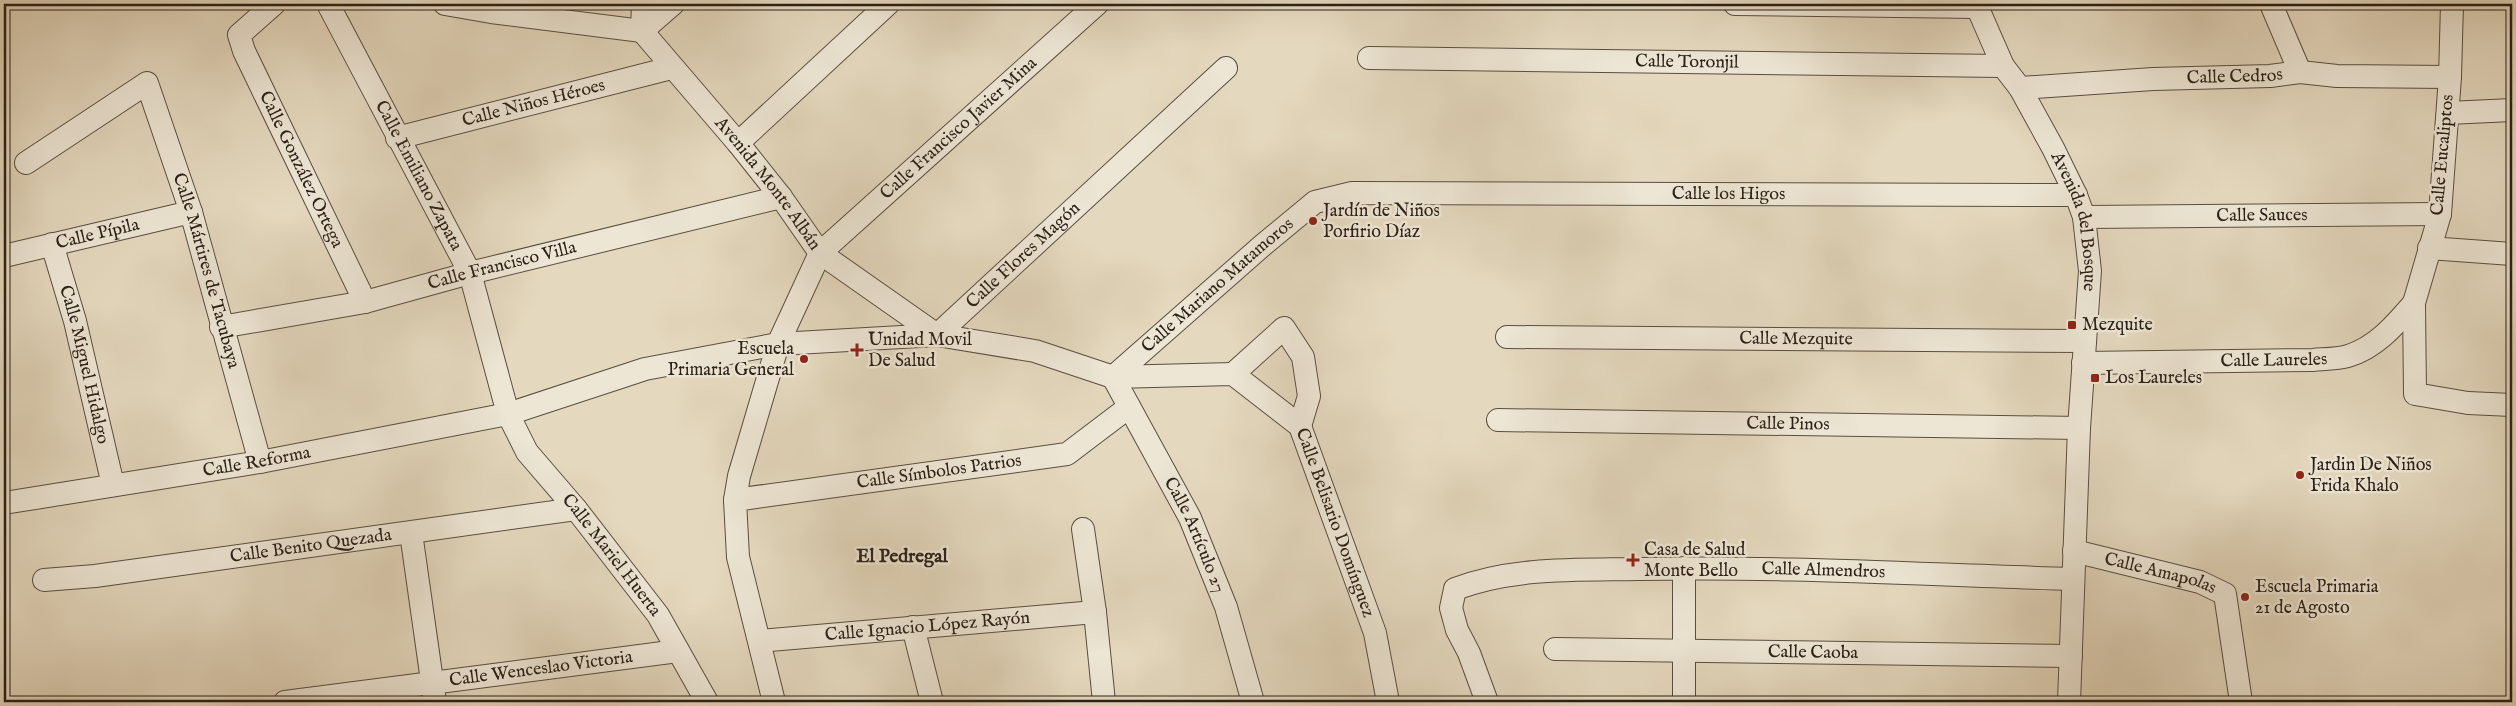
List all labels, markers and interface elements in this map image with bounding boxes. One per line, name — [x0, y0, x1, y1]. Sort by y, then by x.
street label: Calle Toronjil — [1635, 50, 1739, 74]
street label: Calle Francisco Javier Mina — [875, 52, 1042, 205]
street label: Calle Cedros — [2186, 63, 2284, 90]
street label: Calle Niños Héroes — [460, 74, 608, 132]
street label: Calle González Ortega — [254, 87, 349, 252]
street label: Calle Eucaliptos — [2426, 93, 2460, 217]
street label: Calle Emiliano Zapata — [370, 97, 468, 255]
street label: Avenida Monte Albán — [709, 112, 826, 255]
street label: Avenida del Bosque — [2045, 147, 2102, 292]
street label: Calle Mártires de Tacubaya — [167, 170, 245, 371]
street label: Calle los Higos — [1672, 182, 1785, 206]
street label: Calle Flores Magón — [961, 197, 1085, 314]
place label: Jardín de Niños Porfirio Díaz — [1321, 200, 1440, 244]
street label: Calle Sauces — [2216, 204, 2308, 227]
street label: Calle Pípila — [53, 213, 142, 255]
street label: Calle Mariano Matamoros — [1137, 213, 1298, 358]
marker: Jardín de Niños Porfirio Díaz — [1307, 215, 1319, 227]
street label: Calle Francisco Villa — [425, 236, 579, 296]
street label: Calle Miguel Hidalgo — [53, 283, 115, 447]
place label: Mezquite — [2082, 314, 2153, 337]
marker: Mezquite — [2066, 319, 2078, 331]
street label: Calle Mezquite — [1739, 327, 1853, 351]
place label: Unidad Movil De Salud — [868, 329, 972, 373]
place label: Escuela Primaria General — [668, 338, 794, 382]
marker: Unidad Movil De Salud — [850, 343, 864, 357]
street label: Calle Laureles — [2220, 348, 2328, 373]
marker: Escuela Primaria General — [798, 353, 810, 365]
place label: Los Laureles — [2105, 367, 2202, 390]
marker: Los Laureles — [2089, 372, 2101, 384]
street label: Calle Pinos — [1746, 412, 1830, 436]
street label: Calle Belisario Domínguez — [1290, 425, 1380, 621]
street label: Calle Reforma — [201, 441, 313, 482]
street label: Calle Símbolos Patrios — [855, 449, 1023, 495]
place label: Jardin De Niños Frida Khalo — [2308, 454, 2432, 498]
marker: Jardin De Niños Frida Khalo — [2294, 469, 2306, 481]
street label: Calle Artículo 27 — [1158, 473, 1231, 596]
street label: Calle Mariel Huerta — [557, 489, 666, 621]
street label: Calle Benito Quezada — [229, 523, 393, 569]
place label: Casa de Salud Monte Bello — [1644, 539, 1746, 583]
district label: El Pedregal — [856, 545, 949, 569]
street label: Calle Amapolas — [2102, 547, 2220, 600]
marker: Casa de Salud Monte Bello — [1626, 553, 1640, 567]
street label: Calle Almendros — [1761, 557, 1886, 584]
place label: Escuela Primaria 21 de Agosto — [2255, 576, 2379, 620]
marker: Escuela Primaria 21 de Agosto — [2239, 591, 2251, 603]
street label: Calle Ignacio López Rayón — [824, 606, 1031, 647]
street label: Calle Caoba — [1768, 640, 1859, 665]
street label: Calle Wenceslao Victoria — [448, 645, 634, 692]

